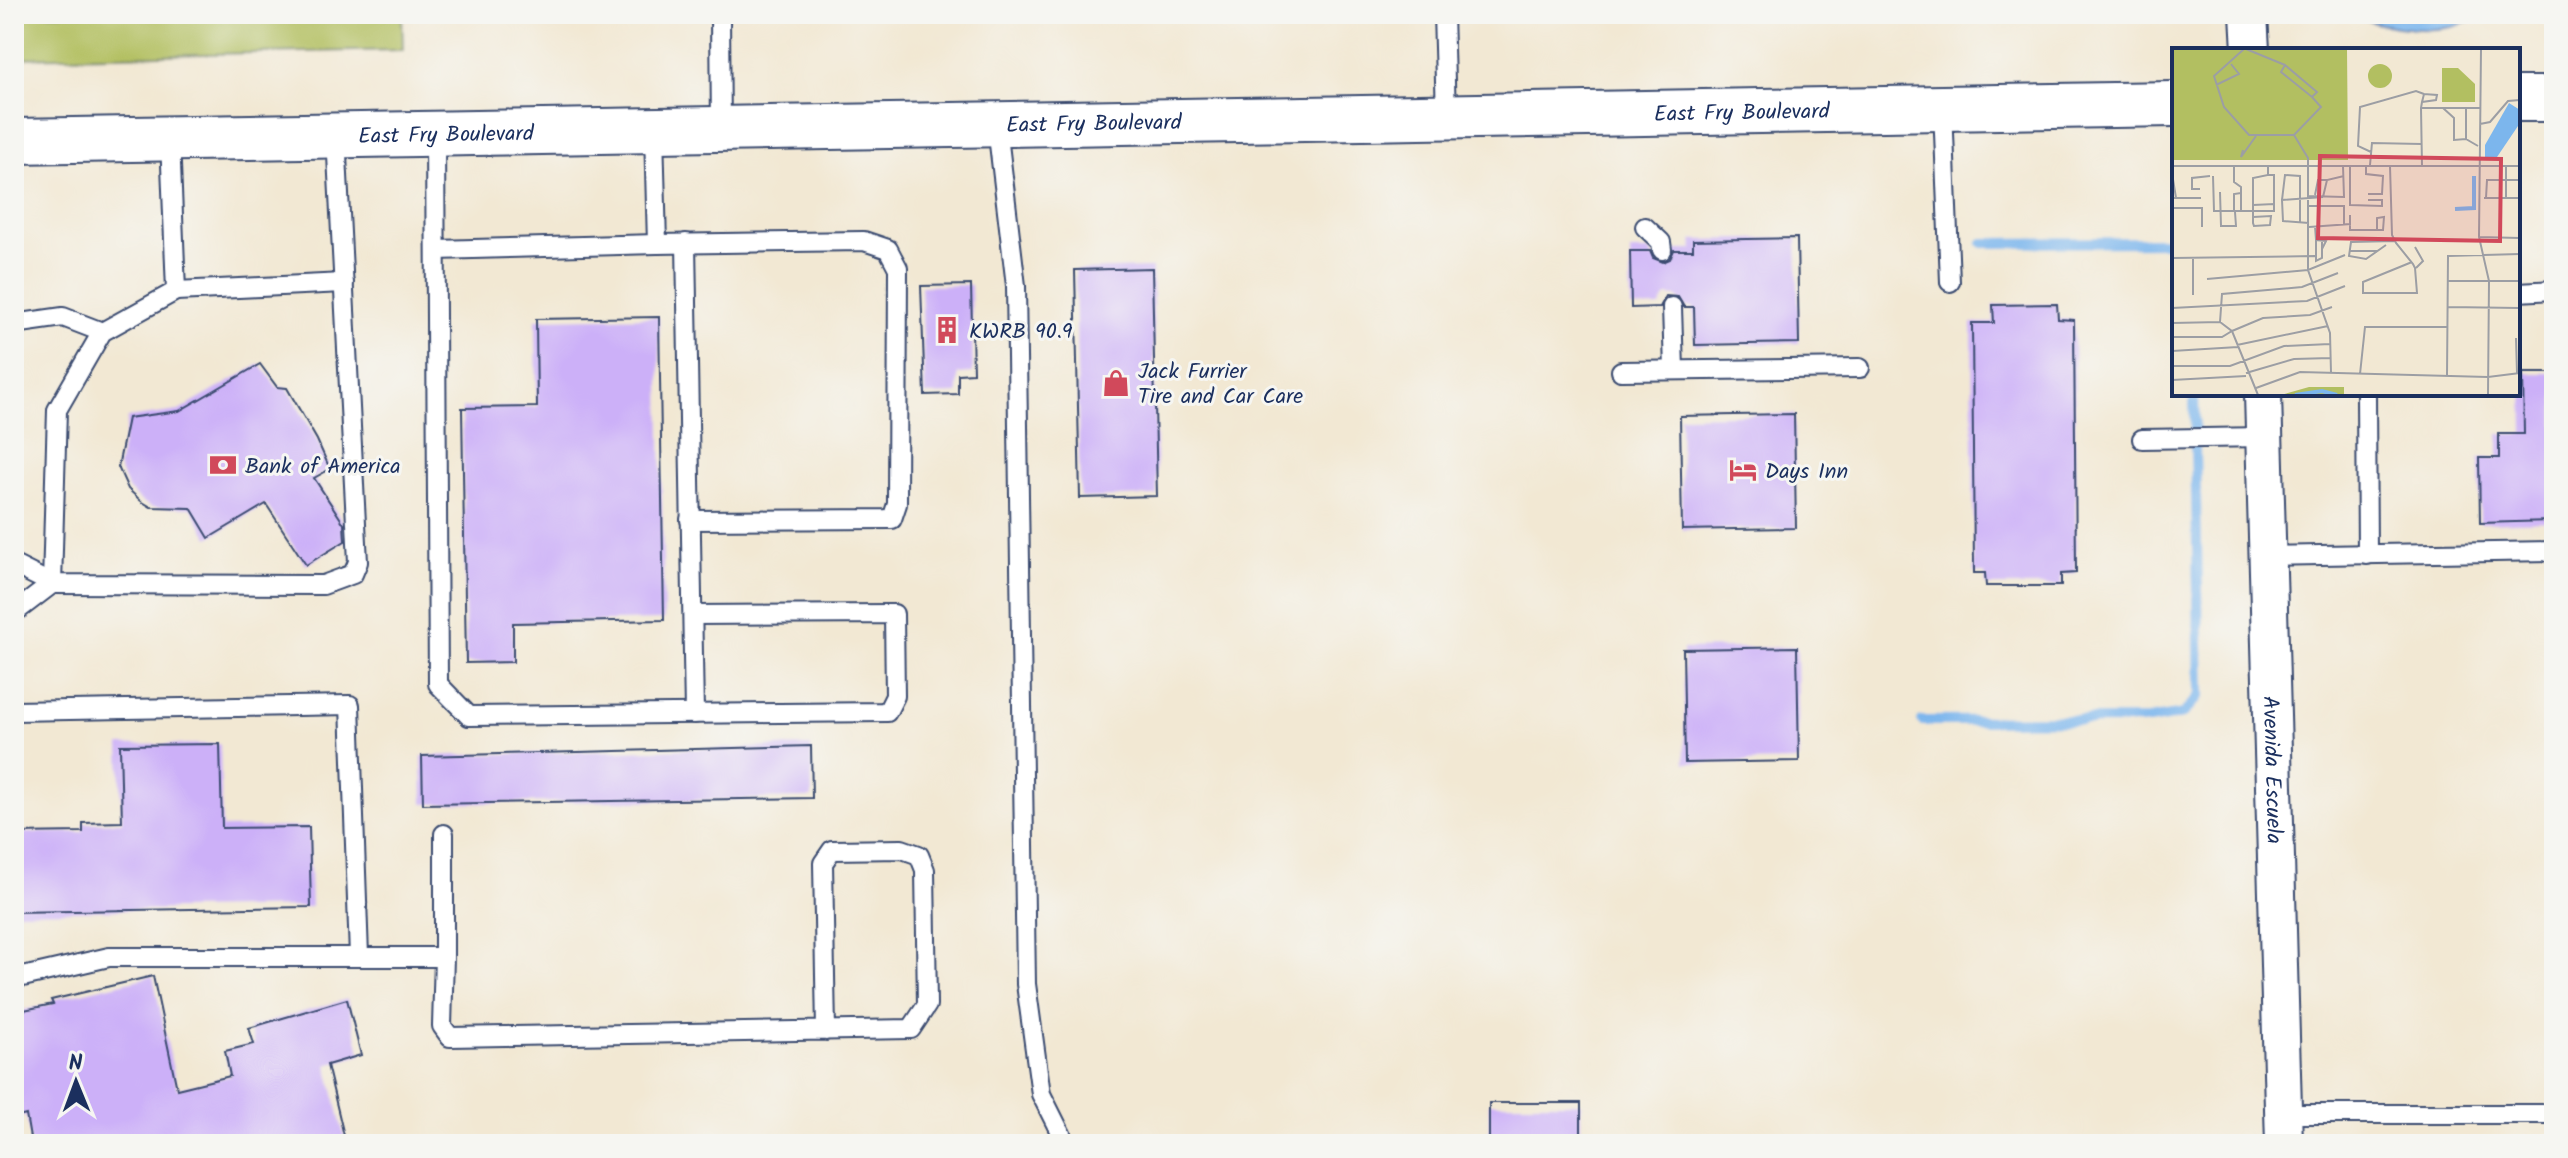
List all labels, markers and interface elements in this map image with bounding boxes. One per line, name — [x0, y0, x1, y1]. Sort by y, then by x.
inset map — [2172, 48, 2520, 396]
street label: East Fry Boulevard — [1654, 95, 1831, 133]
street label: East Fry Boulevard — [1006, 106, 1183, 144]
street label: East Fry Boulevard — [358, 117, 535, 155]
building icon: KWRB 90.9 — [932, 315, 962, 345]
place label: KWRB 90.9 — [969, 315, 1073, 350]
place label: Jack Furrier Tire and Car Care — [1138, 355, 1303, 415]
shop icon: Jack Furrier Tire and Car Care — [1101, 368, 1131, 398]
bank icon: Bank of America — [208, 450, 238, 480]
place label: Bank of America — [245, 450, 401, 485]
hotel icon: Days Inn — [1728, 455, 1758, 485]
place label: Days Inn — [1765, 455, 1848, 490]
street label: Avenida Escuela — [2251, 695, 2291, 844]
north arrow — [36, 1042, 116, 1122]
text: N — [68, 1047, 83, 1082]

